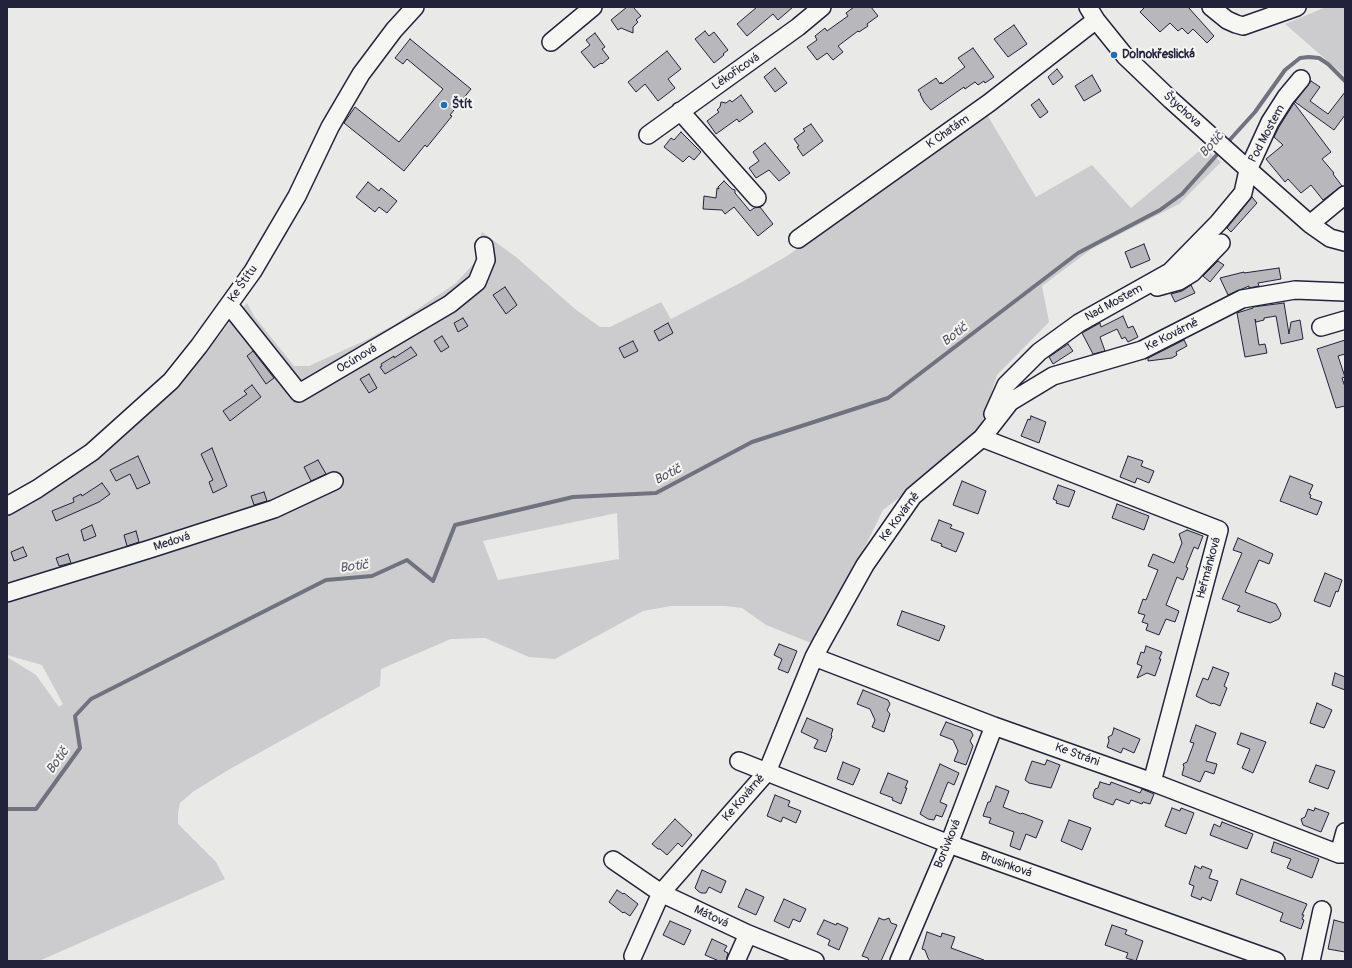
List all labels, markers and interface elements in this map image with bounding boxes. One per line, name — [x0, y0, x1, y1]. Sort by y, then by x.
place label: Dolnokřeslická — [1122, 48, 1195, 62]
street label: Lékořicová — [709, 50, 763, 94]
marker: Dolnokřeslická — [1109, 50, 1119, 60]
street label: Štychova — [1160, 89, 1204, 131]
place label: Štít — [452, 98, 472, 112]
marker: Štít — [439, 100, 449, 110]
street label: Pod Mostem — [1246, 103, 1288, 165]
street label: K Chatám — [924, 112, 972, 152]
water label: Botič — [1197, 129, 1227, 161]
street label: Ke Štítu — [225, 263, 261, 305]
street label: Nad Mostem — [1083, 281, 1145, 325]
street label: Ke Kovárně — [1143, 315, 1201, 355]
water label: Botič — [939, 320, 971, 350]
street label: Ocúnová — [334, 341, 380, 377]
water label: Botič — [652, 462, 684, 488]
street label: Ke Kovárně — [877, 490, 923, 544]
street label: Medová — [152, 529, 192, 555]
street label: Heřmánková — [1194, 536, 1224, 600]
water label: Botič — [339, 558, 369, 576]
street label: Ke Stráni — [1053, 740, 1101, 770]
water label: Botič — [43, 745, 73, 777]
street label: Ke Kovárně — [720, 771, 768, 825]
street label: Borůvková — [932, 817, 964, 871]
street label: Brusinková — [978, 849, 1034, 881]
street label: Mátová — [691, 903, 731, 931]

